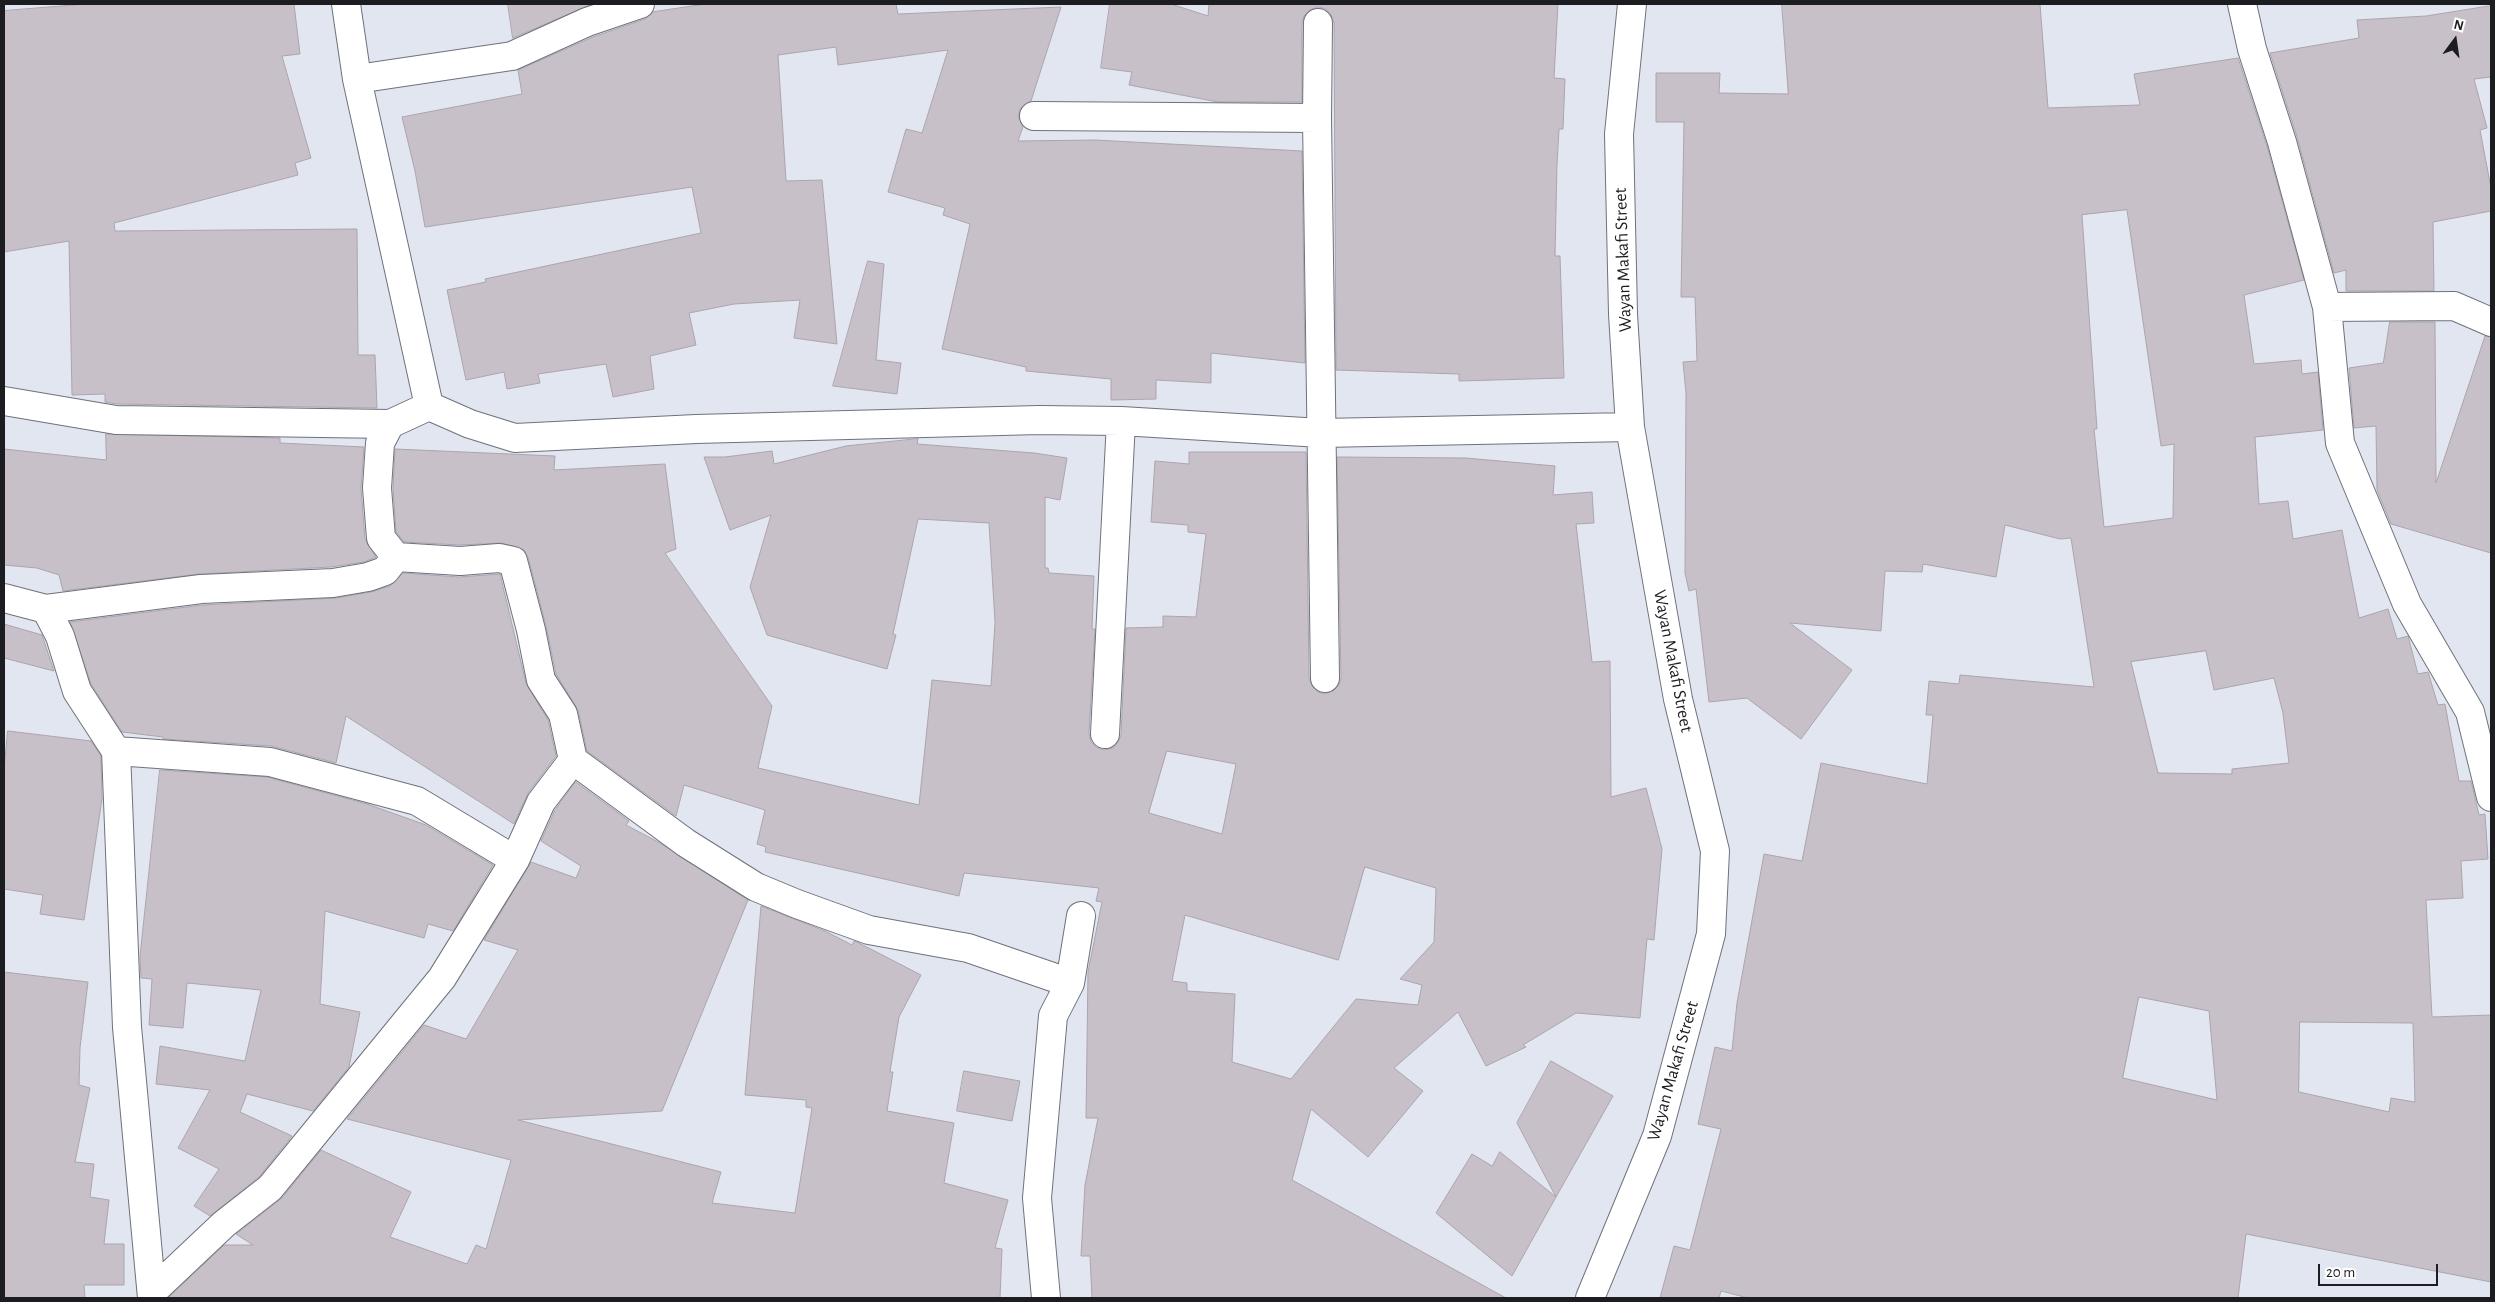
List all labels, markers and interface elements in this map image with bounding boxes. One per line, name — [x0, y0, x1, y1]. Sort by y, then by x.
north arrow — [2430, 15, 2480, 65]
text: N — [2452, 17, 2465, 33]
street label: Wayan Makafi Street — [1610, 187, 1636, 333]
street label: Wayan Makafi Street — [1649, 588, 1697, 734]
street label: Wayan Makafi Street — [1643, 999, 1703, 1143]
scale bar — [2320, 1254, 2440, 1286]
text: 20 m — [2326, 1265, 2355, 1280]

